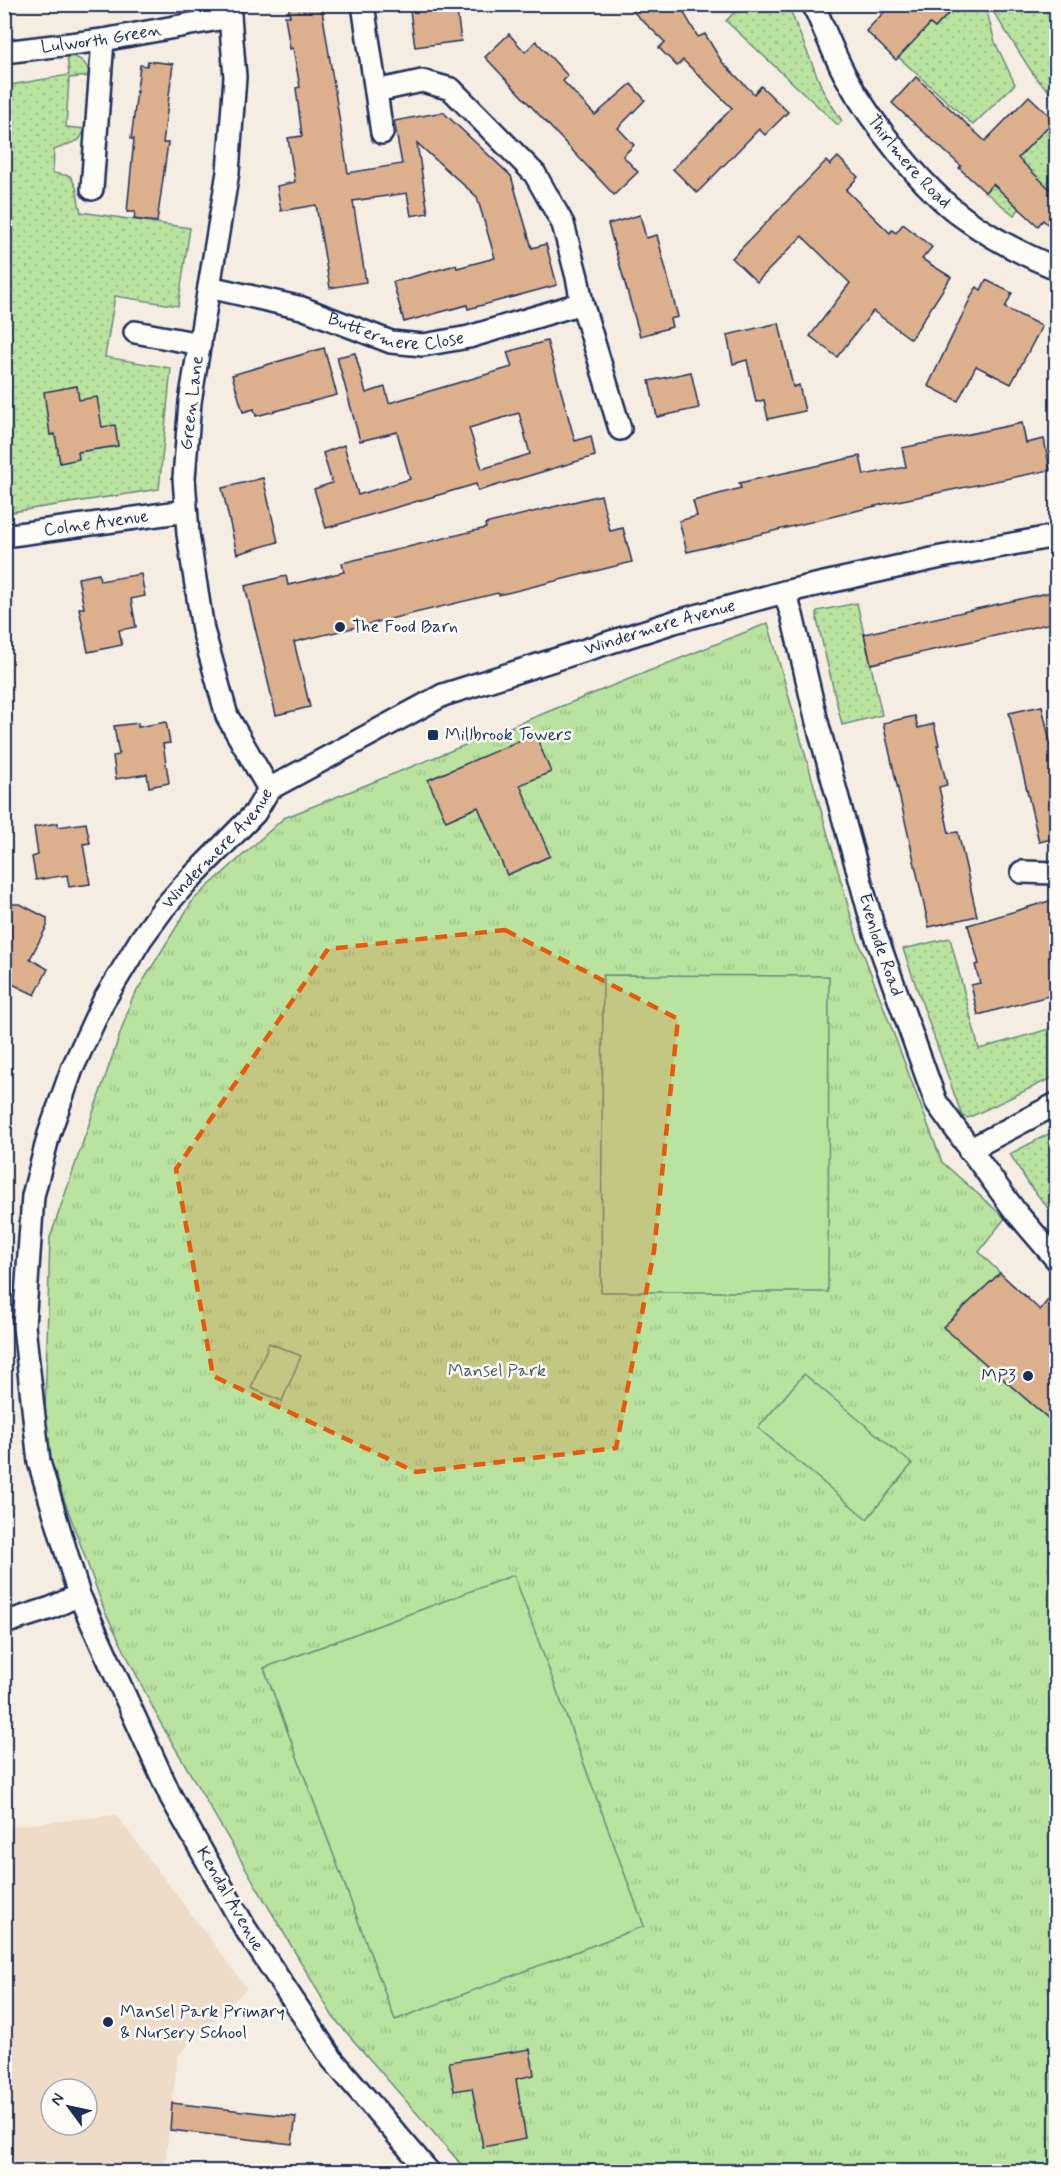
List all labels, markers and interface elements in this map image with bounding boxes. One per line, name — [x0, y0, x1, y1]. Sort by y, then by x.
street label: Lulworth Green — [39, 18, 163, 59]
street label: Thirlmere Road — [861, 110, 956, 214]
street label: Buttermere Close — [324, 307, 466, 357]
street label: Green Lane — [174, 354, 210, 452]
street label: Colne Avenue — [42, 504, 150, 542]
street label: Windermere Avenue — [581, 594, 738, 662]
place label: The Food Barn — [352, 615, 458, 639]
marker: The Food Barn — [333, 620, 347, 634]
place label: Millbrook Towers — [445, 723, 572, 747]
marker: Millbrook Towers — [426, 728, 440, 742]
street label: Windermere Avenue — [156, 784, 279, 914]
street label: Evenlode Road — [852, 891, 909, 1000]
park label: Mansel Park — [448, 1359, 546, 1383]
place label: MP3 — [981, 1364, 1016, 1388]
marker: MP3 — [1021, 1369, 1035, 1383]
street label: Kendal Avenue — [190, 1842, 270, 1956]
place label: Mansel Park Primary & Nursery School — [120, 2000, 285, 2045]
marker: Mansel Park Primary & Nursery School — [101, 2015, 115, 2029]
north arrow — [39, 2077, 99, 2137]
text: N — [46, 2089, 69, 2110]

